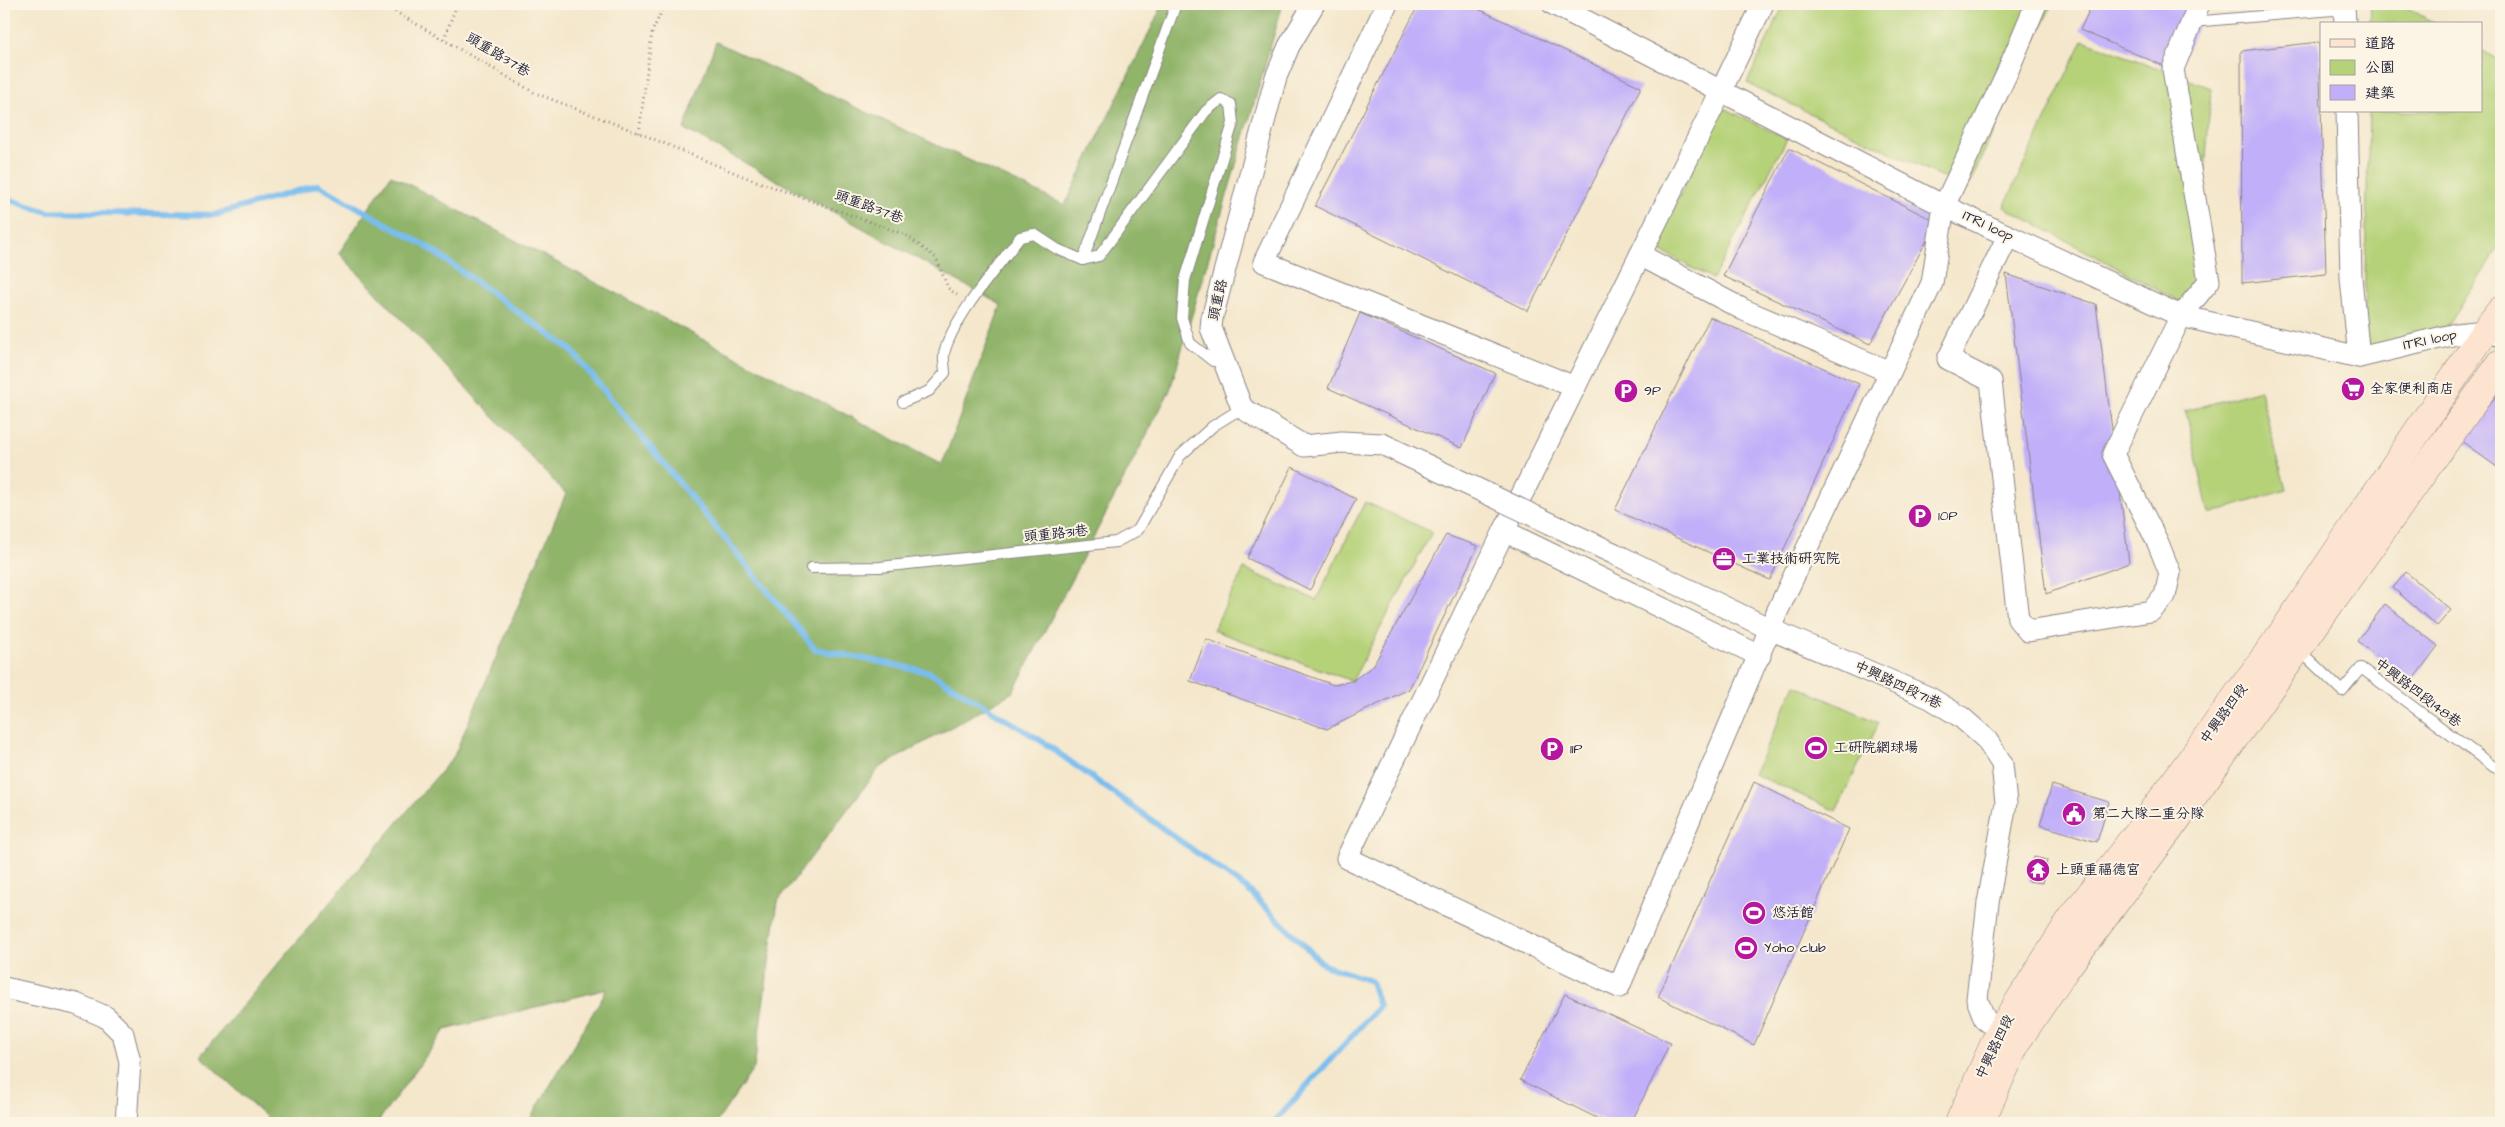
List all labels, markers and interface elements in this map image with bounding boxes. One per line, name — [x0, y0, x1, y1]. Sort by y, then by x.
legend — [2320, 22, 2482, 112]
street label: 頭重路37巷 — [462, 28, 535, 83]
text: 道路 — [2365, 33, 2395, 54]
text: 公園 — [2365, 57, 2395, 78]
text: 建築 — [2365, 83, 2395, 104]
street label: 頭重路37巷 — [832, 185, 907, 229]
street label: ITRI loop — [1959, 205, 2017, 247]
street label: 頭重路 — [1204, 277, 1232, 323]
street label: ITRI loop — [2401, 325, 2459, 355]
supermarket icon: 全家便利商店 — [2340, 376, 2366, 402]
parking icon: 9P — [1613, 378, 1639, 404]
place label: 全家便利商店 — [2370, 379, 2454, 399]
place label: 9P — [1644, 381, 1661, 401]
parking icon: 10P — [1907, 503, 1933, 529]
place label: 10P — [1938, 506, 1958, 526]
street label: 頭重路31巷 — [1023, 521, 1090, 547]
office icon: 工業技術研究院 — [1711, 546, 1737, 572]
place label: 工業技術研究院 — [1742, 549, 1840, 569]
street label: 中興路四段148巷 — [2370, 654, 2467, 733]
street label: 中興路四段71巷 — [1851, 656, 1946, 714]
street label: 中興路四段 — [2195, 680, 2253, 748]
sports icon: 工研院網球場 — [1803, 735, 1829, 761]
parking icon: 11P — [1539, 736, 1565, 762]
place label: 工研院網球場 — [1834, 738, 1918, 758]
place label: 11P — [1570, 739, 1583, 759]
public building icon: 第二大隊二重分隊 — [2061, 801, 2087, 827]
place label: 第二大隊二重分隊 — [2092, 804, 2204, 824]
temple icon: 上頭重福德宮 — [2025, 857, 2051, 883]
place label: 上頭重福德宮 — [2056, 860, 2140, 880]
sports icon: 悠活館 — [1741, 900, 1767, 926]
place label: 悠活館 — [1772, 903, 1814, 923]
sports icon: Yoho club — [1733, 935, 1759, 961]
place label: Yoho club — [1764, 938, 1826, 958]
street label: 中興路四段 — [1971, 1011, 2019, 1083]

